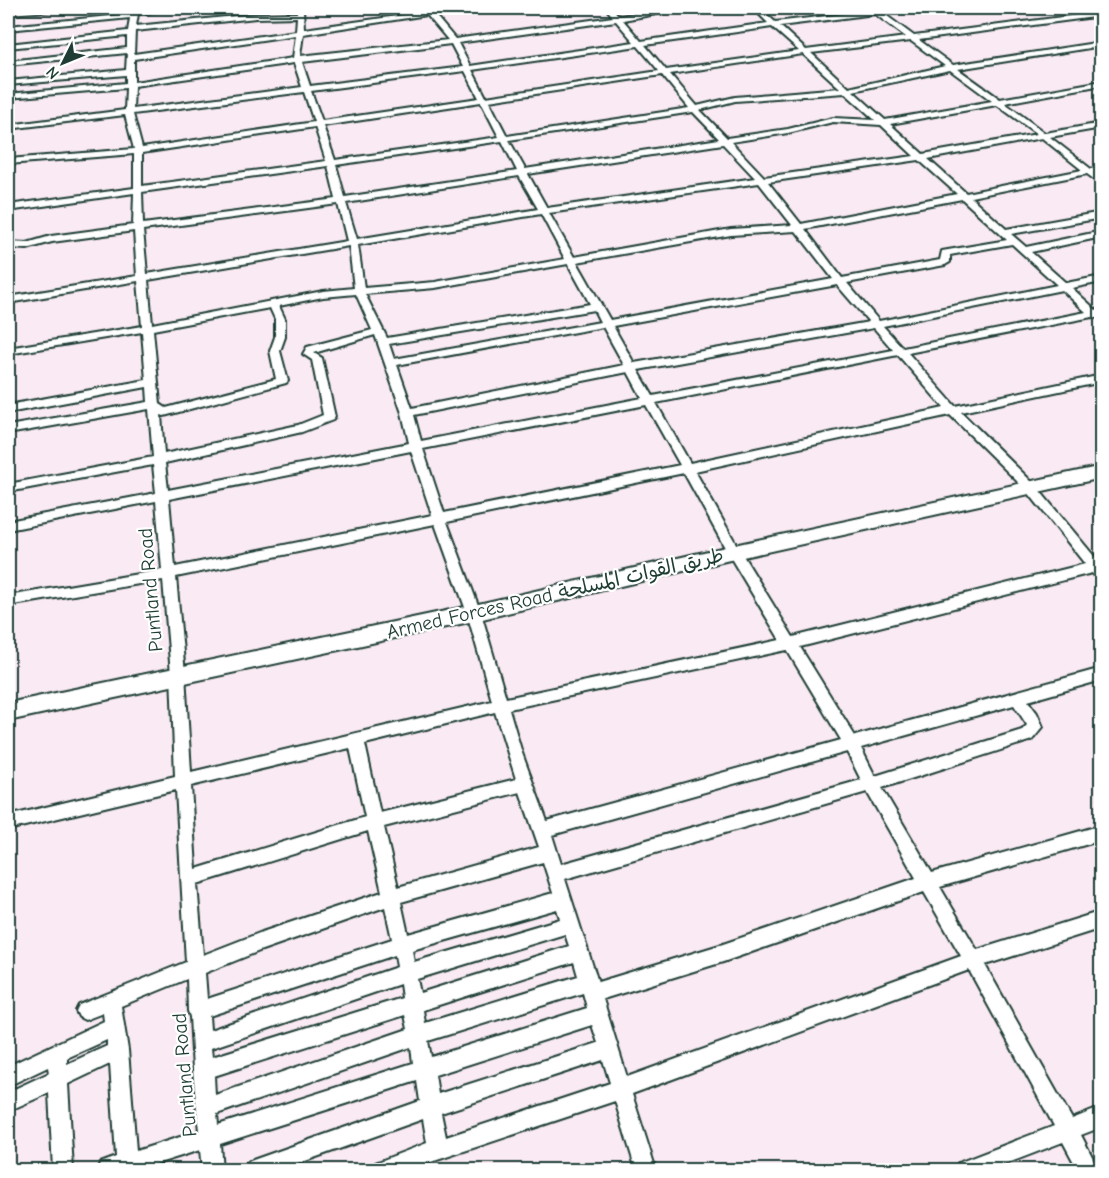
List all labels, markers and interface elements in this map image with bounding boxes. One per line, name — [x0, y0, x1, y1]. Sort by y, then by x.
north arrow — [33, 33, 93, 93]
text: N — [43, 63, 63, 83]
street label: Puntland Road — [134, 527, 167, 653]
street label: Armed Forces Road طريق القوات المسلحة — [384, 543, 726, 644]
street label: Puntland Road — [168, 1012, 201, 1138]

